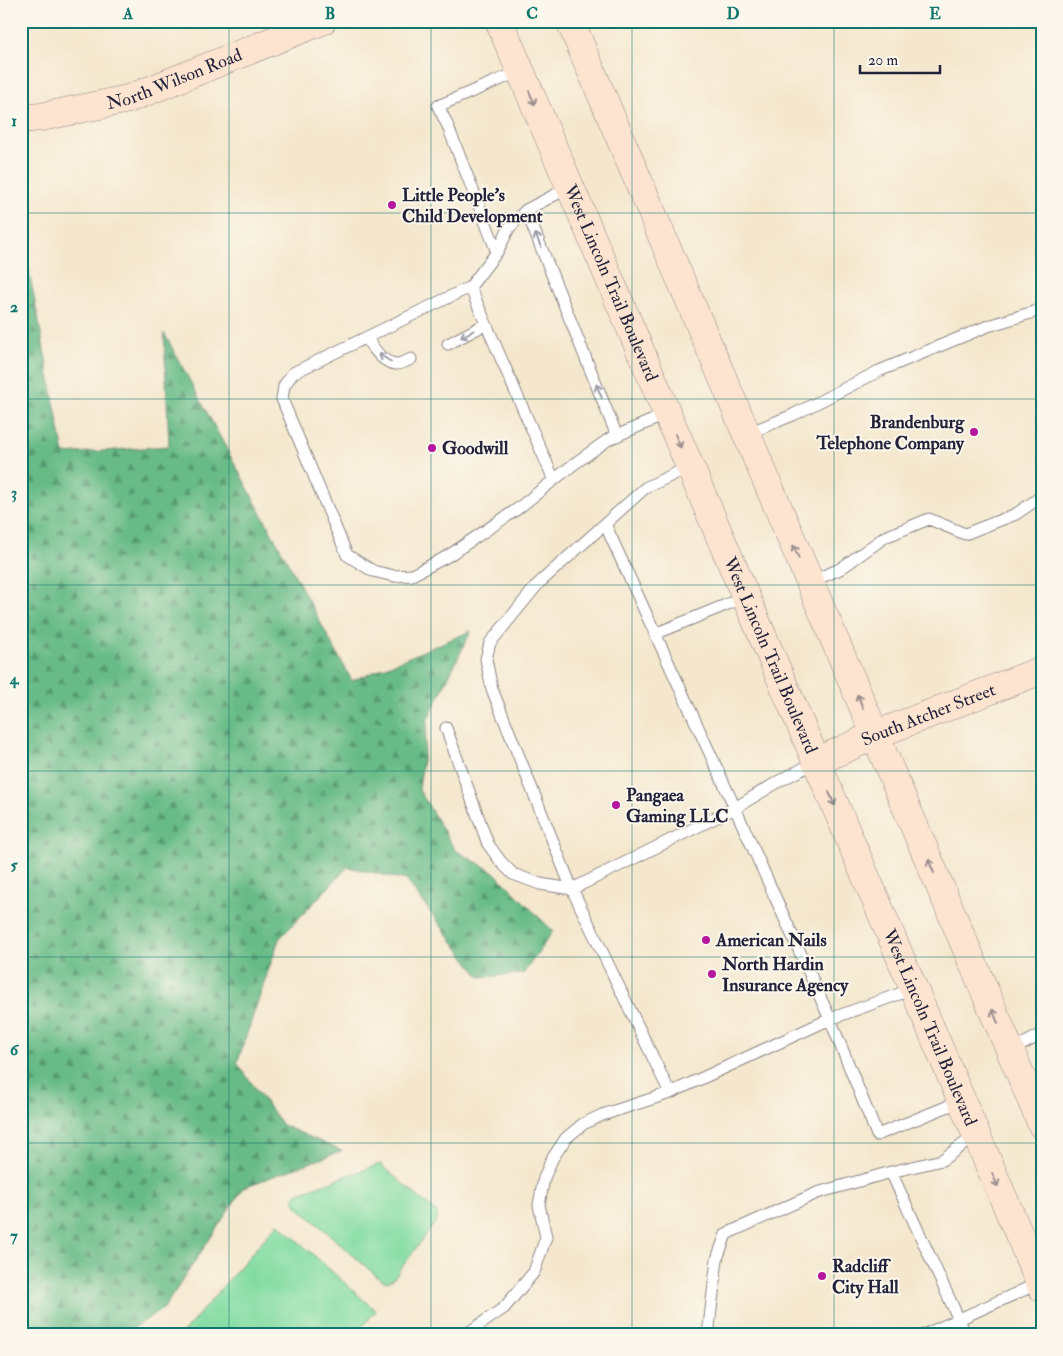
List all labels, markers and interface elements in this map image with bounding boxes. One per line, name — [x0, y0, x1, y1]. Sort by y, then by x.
text: A — [122, 4, 134, 24]
text: B — [325, 4, 335, 24]
text: C — [526, 4, 538, 24]
text: D — [726, 4, 740, 24]
text: E — [929, 4, 941, 24]
scale bar — [860, 42, 940, 74]
street label: North Wilson Road — [105, 43, 246, 115]
text: 20 m — [868, 51, 898, 70]
one-way arrow — [527, 90, 537, 105]
text: 1 — [11, 111, 17, 131]
street label: West Lincoln Trail Boulevard — [558, 180, 663, 385]
place label: Little People's Child Development — [402, 184, 543, 228]
marker: Little People's Child Development — [386, 199, 398, 211]
one-way arrow — [533, 233, 542, 248]
text: 2 — [10, 297, 18, 317]
one-way arrow — [460, 330, 475, 339]
one-way arrow — [379, 353, 393, 363]
one-way arrow — [594, 384, 603, 399]
place label: Brandenburg Telephone Company — [815, 411, 965, 455]
marker: Brandenburg Telephone Company — [968, 426, 980, 438]
one-way arrow — [674, 433, 684, 448]
place label: Goodwill — [442, 437, 509, 460]
marker: Goodwill — [426, 442, 438, 454]
text: 3 — [11, 483, 17, 503]
one-way arrow — [791, 545, 801, 560]
street label: West Lincoln Trail Boulevard — [718, 553, 823, 757]
text: 4 — [9, 669, 20, 689]
street label: South Atcher Street — [858, 678, 999, 752]
one-way arrow — [855, 694, 865, 709]
place label: Pangaea Gaming LLC — [626, 784, 728, 828]
one-way arrow — [827, 791, 837, 806]
marker: Pangaea Gaming LLC — [610, 799, 622, 811]
text: 5 — [10, 855, 18, 875]
one-way arrow — [926, 859, 935, 874]
street label: West Lincoln Trail Boulevard — [877, 925, 982, 1130]
place label: American Nails — [715, 929, 827, 952]
marker: American Nails — [700, 934, 712, 946]
place label: North Hardin Insurance Agency — [721, 953, 849, 997]
marker: North Hardin Insurance Agency — [706, 968, 718, 980]
one-way arrow — [990, 1009, 1000, 1024]
text: 6 — [10, 1040, 20, 1060]
one-way arrow — [991, 1172, 1001, 1187]
text: 7 — [10, 1226, 18, 1246]
place label: Radcliff City Hall — [832, 1255, 899, 1299]
marker: Radcliff City Hall — [816, 1270, 828, 1282]

